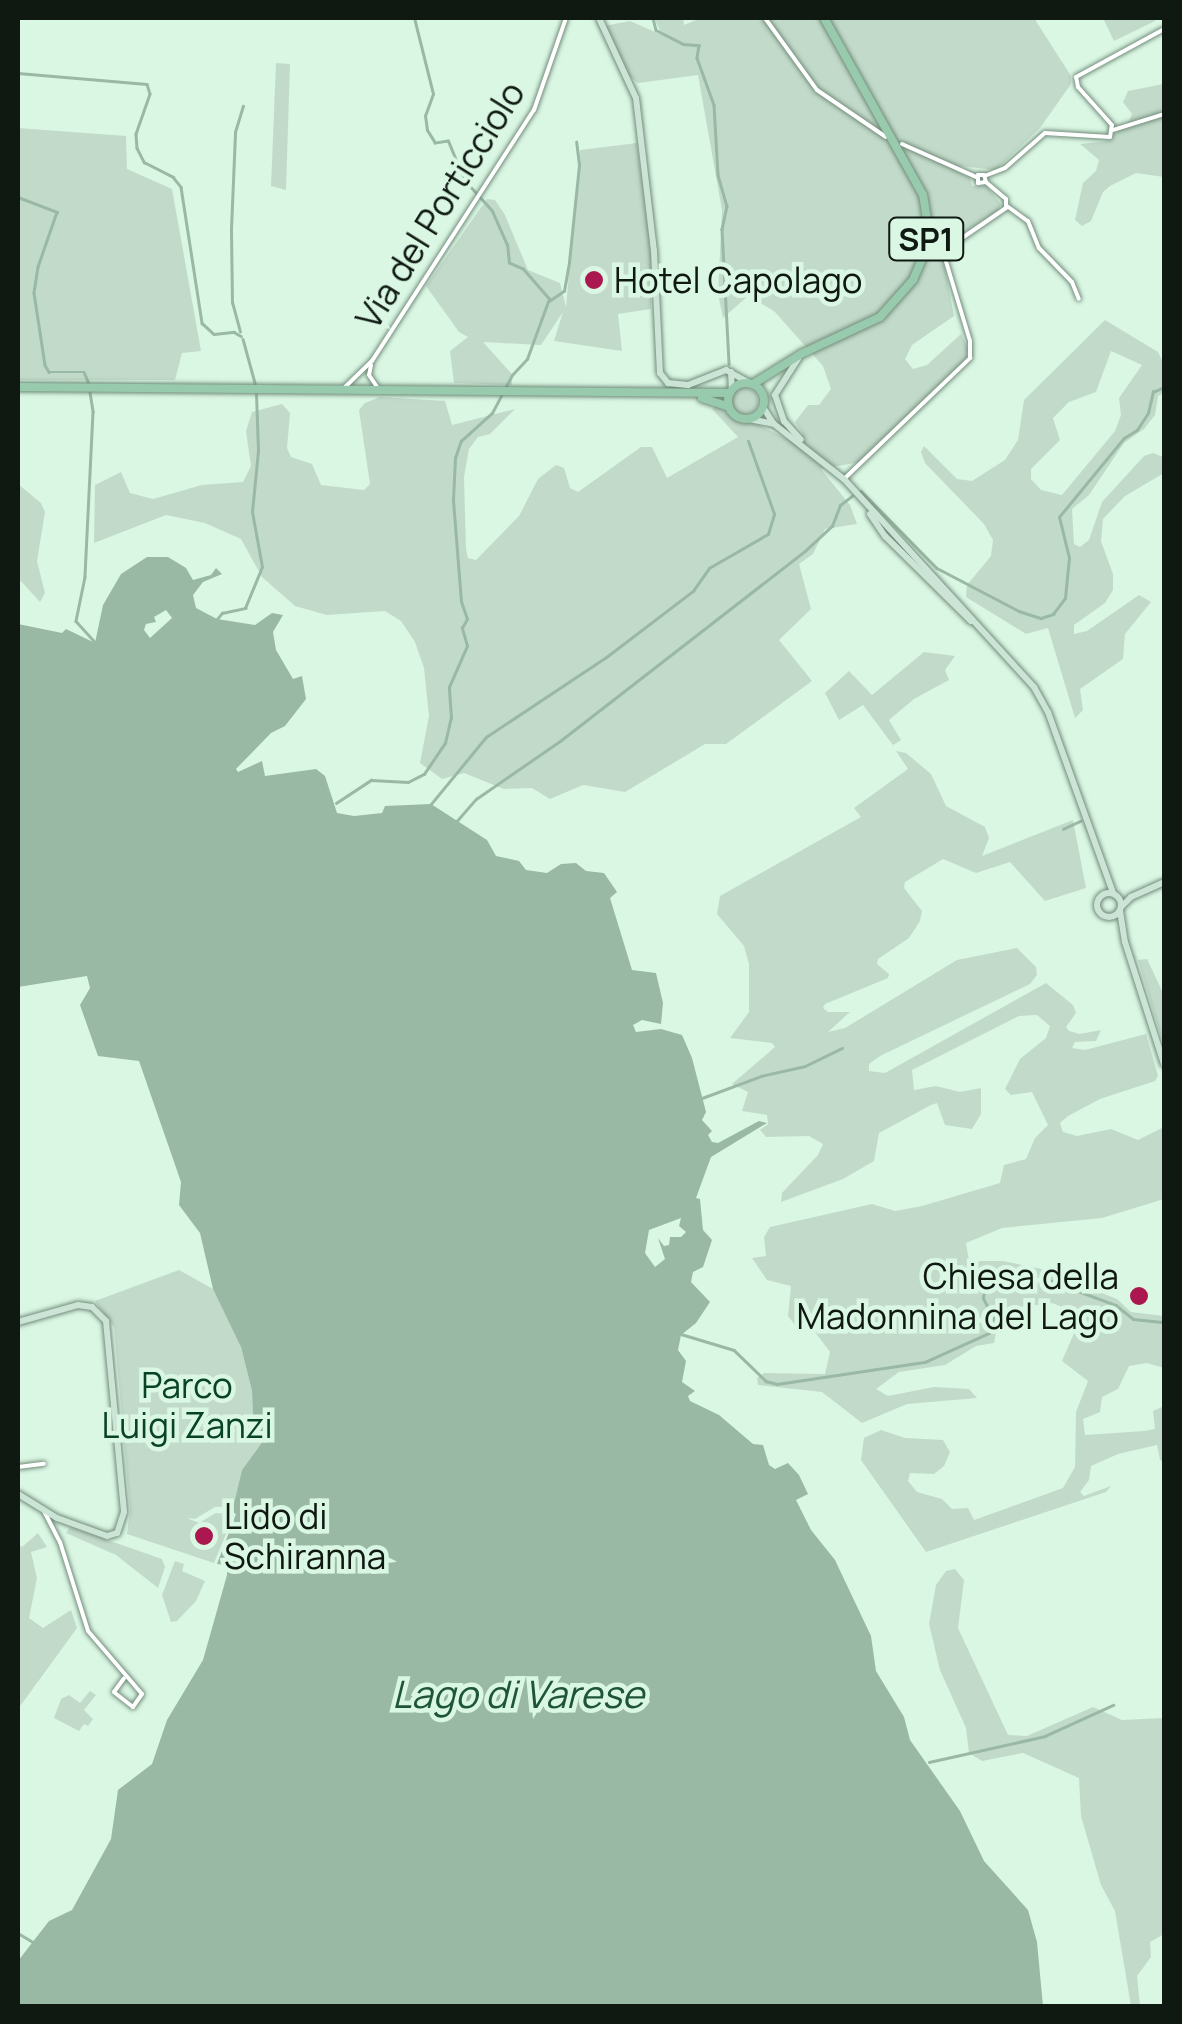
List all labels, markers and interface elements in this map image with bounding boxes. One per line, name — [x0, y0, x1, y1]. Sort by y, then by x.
street label: Via del Porticciolo — [347, 74, 533, 336]
road number: SP1 — [886, 212, 966, 266]
place label: Hotel Capolago — [614, 259, 863, 301]
marker: Hotel Capolago — [583, 269, 605, 291]
place label: Chiesa della Madonnina del Lago — [797, 1255, 1119, 1337]
marker: Chiesa della Madonnina del Lago — [1128, 1285, 1150, 1307]
park label: Parco Luigi Zanzi — [101, 1364, 273, 1446]
place label: Lido di Schiranna — [224, 1495, 386, 1577]
marker: Lido di Schiranna — [193, 1525, 215, 1547]
water label: Lago di Varese — [392, 1671, 644, 1717]

